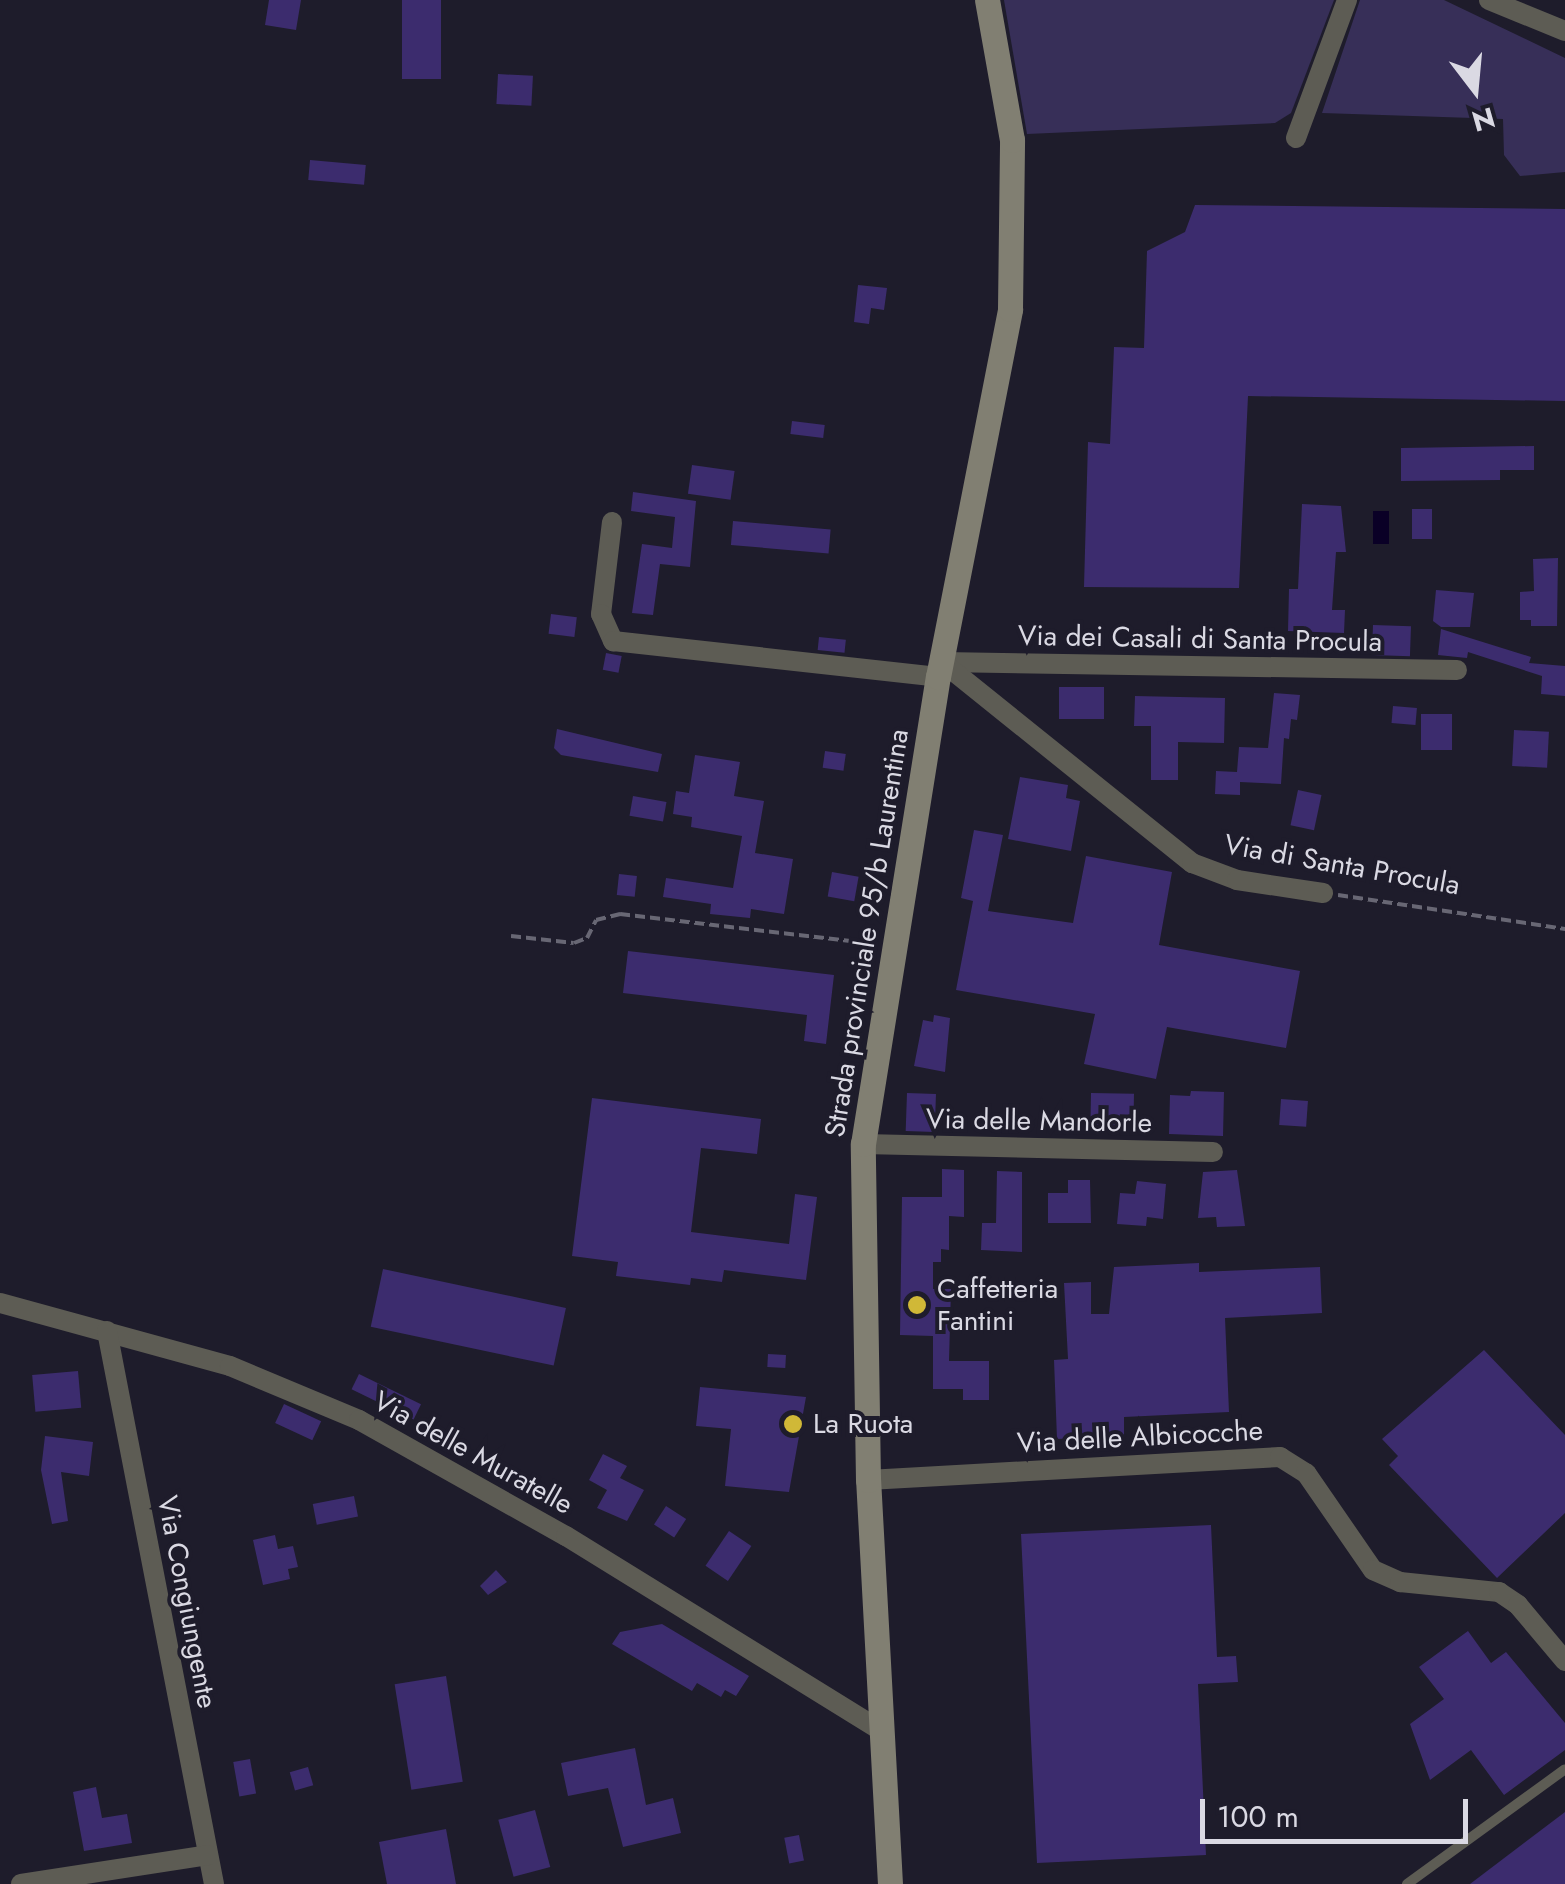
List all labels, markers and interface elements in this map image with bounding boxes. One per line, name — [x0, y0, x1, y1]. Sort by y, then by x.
north arrow — [1425, 40, 1525, 140]
text: N — [1467, 97, 1500, 142]
street label: Via dei Casali di Santa Procula — [1018, 619, 1382, 659]
street label: Strada provinciale 95/b Laurentina — [818, 727, 916, 1139]
street label: Via di Santa Procula — [1222, 828, 1462, 902]
street label: Via delle Mandorle — [926, 1102, 1152, 1140]
place label: Caffetteria Fantini — [937, 1272, 1058, 1338]
marker: Caffetteria Fantini — [906, 1294, 928, 1316]
street label: Via delle Muratelle — [368, 1384, 578, 1522]
place label: La Ruota — [813, 1407, 913, 1441]
marker: La Ruota — [782, 1413, 804, 1435]
street label: Via delle Albicocche — [1016, 1414, 1264, 1460]
street label: Via Congiungente — [150, 1493, 224, 1711]
scale bar — [1205, 1779, 1472, 1841]
text: 100 m — [1217, 1795, 1299, 1838]

